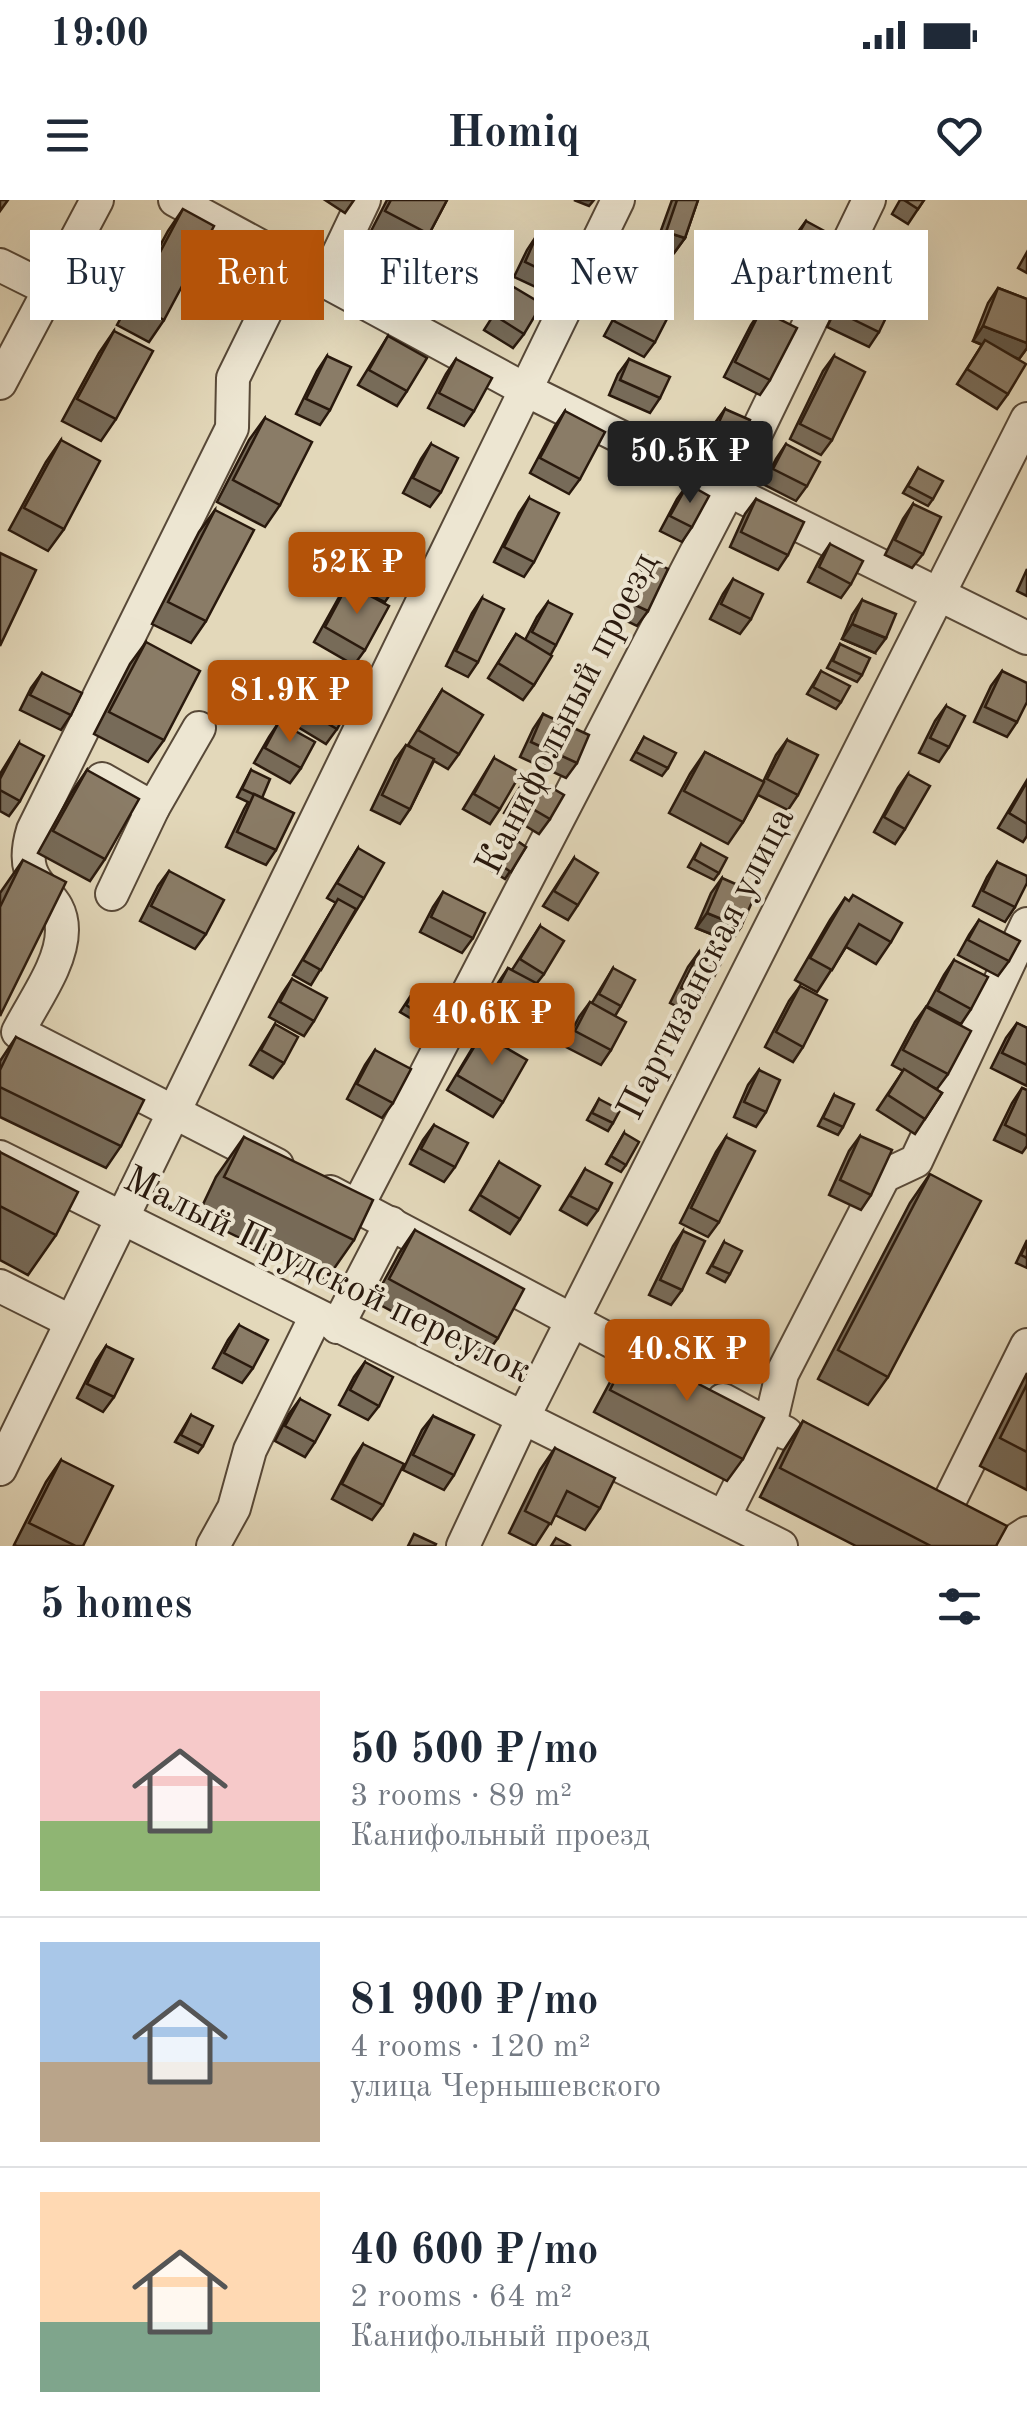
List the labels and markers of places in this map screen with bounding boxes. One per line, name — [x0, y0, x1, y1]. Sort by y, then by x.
pin: 50.5K ₽ — [598, 421, 782, 506]
pin: 52K ₽ — [287, 532, 427, 617]
pin: 81.9K ₽ — [198, 660, 382, 745]
pin: 40.6K ₽ — [400, 983, 584, 1068]
pin: 40.8K ₽ — [595, 1319, 779, 1404]

